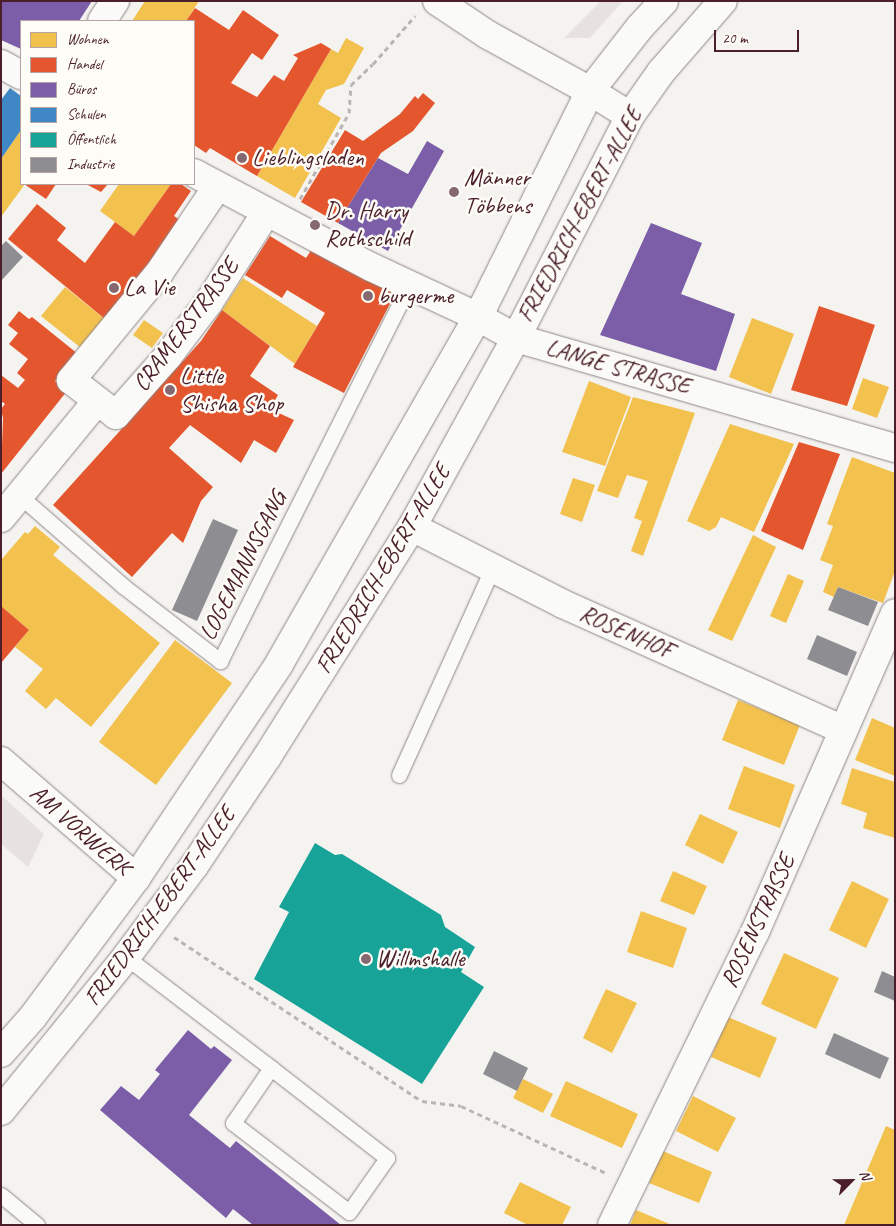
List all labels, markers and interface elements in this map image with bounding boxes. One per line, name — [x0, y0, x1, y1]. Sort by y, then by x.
legend — [20, 20, 195, 185]
scale bar — [716, 20, 801, 52]
text: 20 m — [722, 29, 748, 48]
text: Wohnen — [67, 30, 108, 49]
text: Handel — [67, 55, 102, 74]
text: Büros — [67, 80, 96, 99]
street label: FRIEDRICH-EBERT-ALLEE — [511, 103, 649, 327]
text: Schulen — [67, 105, 106, 124]
text: Öffentlich — [67, 130, 116, 149]
place label: Lieblingsladen — [252, 144, 364, 172]
marker: Lieblingsladen — [236, 152, 248, 164]
text: Industrie — [67, 155, 114, 174]
place label: Männer Többens — [464, 164, 531, 220]
marker: Männer Többens — [448, 186, 460, 198]
place label: Dr. Harry Rothschild — [325, 197, 411, 253]
marker: Dr. Harry Rothschild — [309, 219, 321, 231]
street label: CRAMERSTRASSE — [127, 253, 245, 397]
place label: La Vie — [124, 274, 175, 302]
marker: La Vie — [108, 282, 120, 294]
place label: burgerme — [378, 282, 453, 310]
marker: burgerme — [362, 290, 374, 302]
street label: LANGE STRASSE — [543, 333, 693, 401]
place label: Little Shisha Shop — [180, 362, 283, 418]
marker: Little Shisha Shop — [164, 384, 176, 396]
street label: FRIEDRICH-EBERT-ALLEE — [309, 459, 457, 679]
street label: LOGEMANNSGANG — [193, 487, 293, 645]
street label: ROSENHOF — [575, 599, 677, 665]
street label: AM VORWERK — [24, 779, 136, 881]
street label: FRIEDRICH-EBERT-ALLEE — [78, 801, 242, 1011]
street label: ROSENSTRASSE — [715, 850, 801, 992]
place label: Willmshalle — [376, 945, 465, 973]
marker: Willmshalle — [360, 953, 372, 965]
north arrow — [826, 1156, 876, 1206]
text: N — [856, 1168, 875, 1182]

